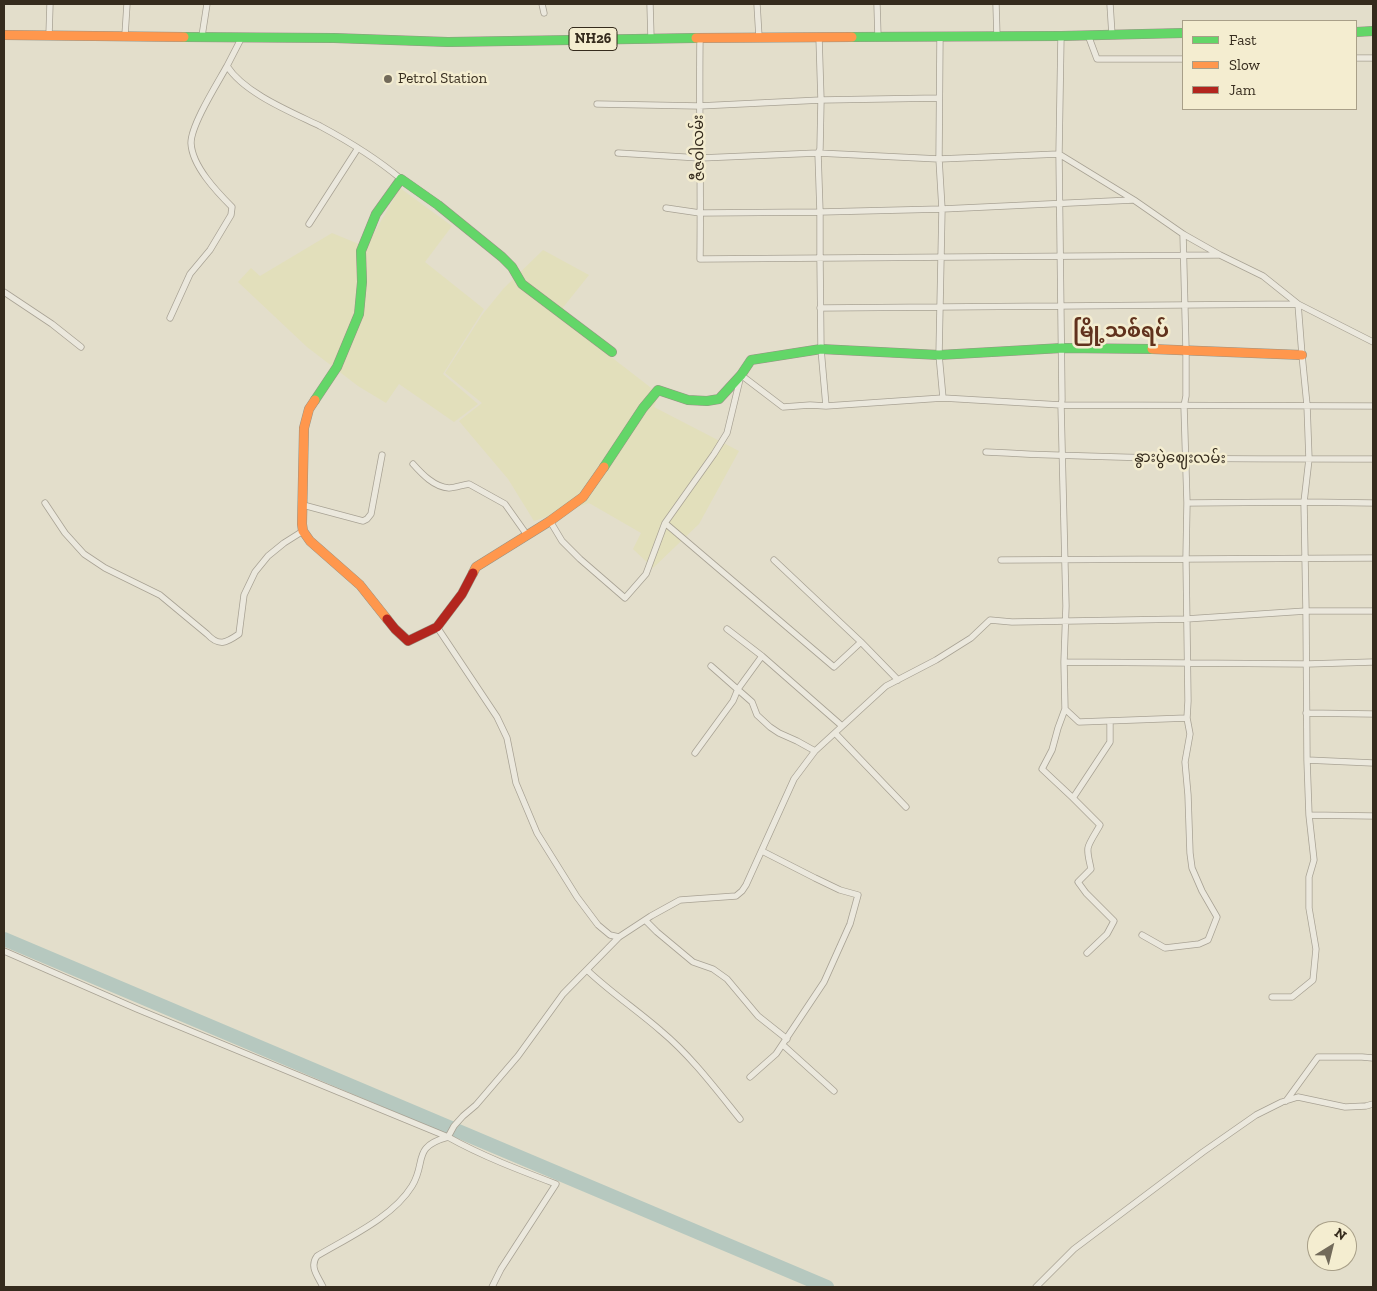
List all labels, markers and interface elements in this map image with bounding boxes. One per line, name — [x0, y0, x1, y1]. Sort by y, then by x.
legend — [1182, 20, 1357, 110]
road number: NH26 — [569, 28, 617, 50]
text: Fast — [1229, 31, 1257, 49]
text: Slow — [1229, 56, 1260, 74]
place label: Petrol Station — [398, 70, 487, 88]
marker: Petrol Station — [382, 73, 394, 85]
text: Jam — [1229, 81, 1256, 99]
street label: ဇီဇဝါလမ်း — [689, 114, 709, 182]
district label: မြို့သစ်ရပ် — [1073, 319, 1169, 343]
street label: နွားပွဲဈေးလမ်း — [1134, 448, 1226, 468]
north arrow — [1307, 1221, 1357, 1271]
text: N — [1331, 1224, 1350, 1244]

